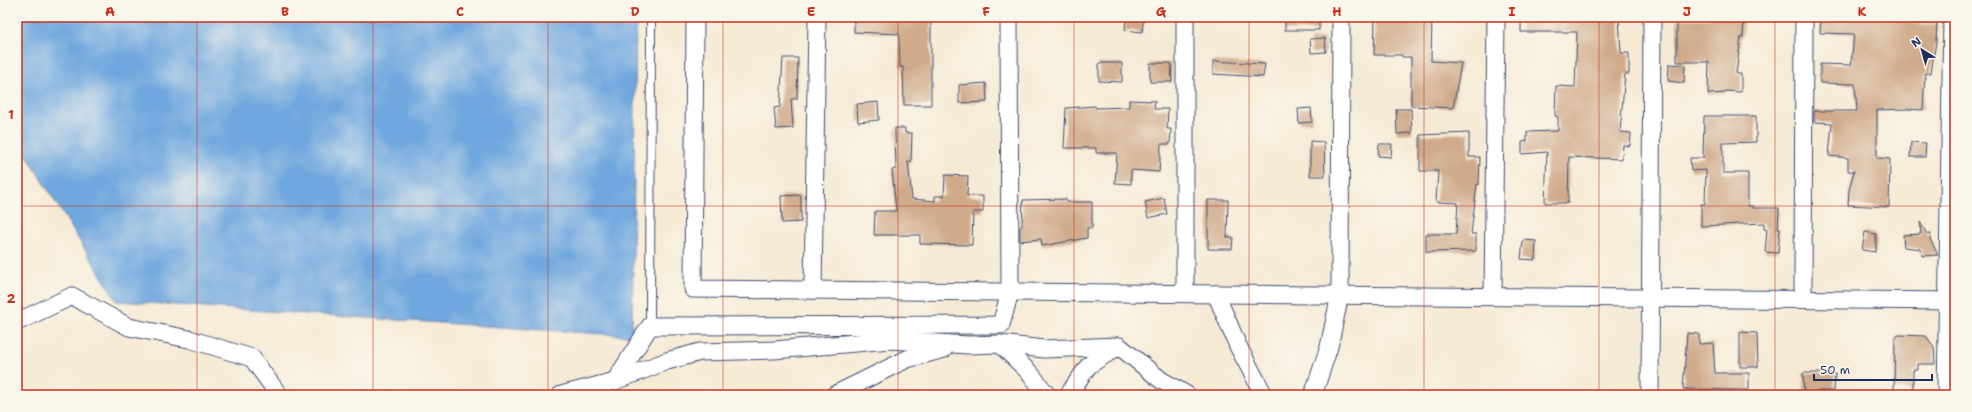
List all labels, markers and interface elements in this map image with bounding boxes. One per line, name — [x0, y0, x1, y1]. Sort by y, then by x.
text: A — [105, 3, 115, 20]
text: B — [281, 3, 289, 20]
text: C — [456, 3, 464, 20]
text: D — [630, 3, 640, 20]
text: E — [807, 3, 816, 20]
text: F — [982, 3, 990, 20]
text: G — [1156, 3, 1167, 20]
text: H — [1332, 3, 1342, 20]
text: I — [1508, 3, 1516, 20]
text: J — [1683, 3, 1691, 20]
text: K — [1858, 3, 1867, 20]
north arrow — [1902, 30, 1942, 70]
text: N — [1908, 34, 1925, 51]
text: 1 — [8, 106, 14, 123]
text: 2 — [6, 290, 16, 307]
scale bar — [1814, 356, 1932, 382]
text: 50 m — [1820, 362, 1850, 378]

